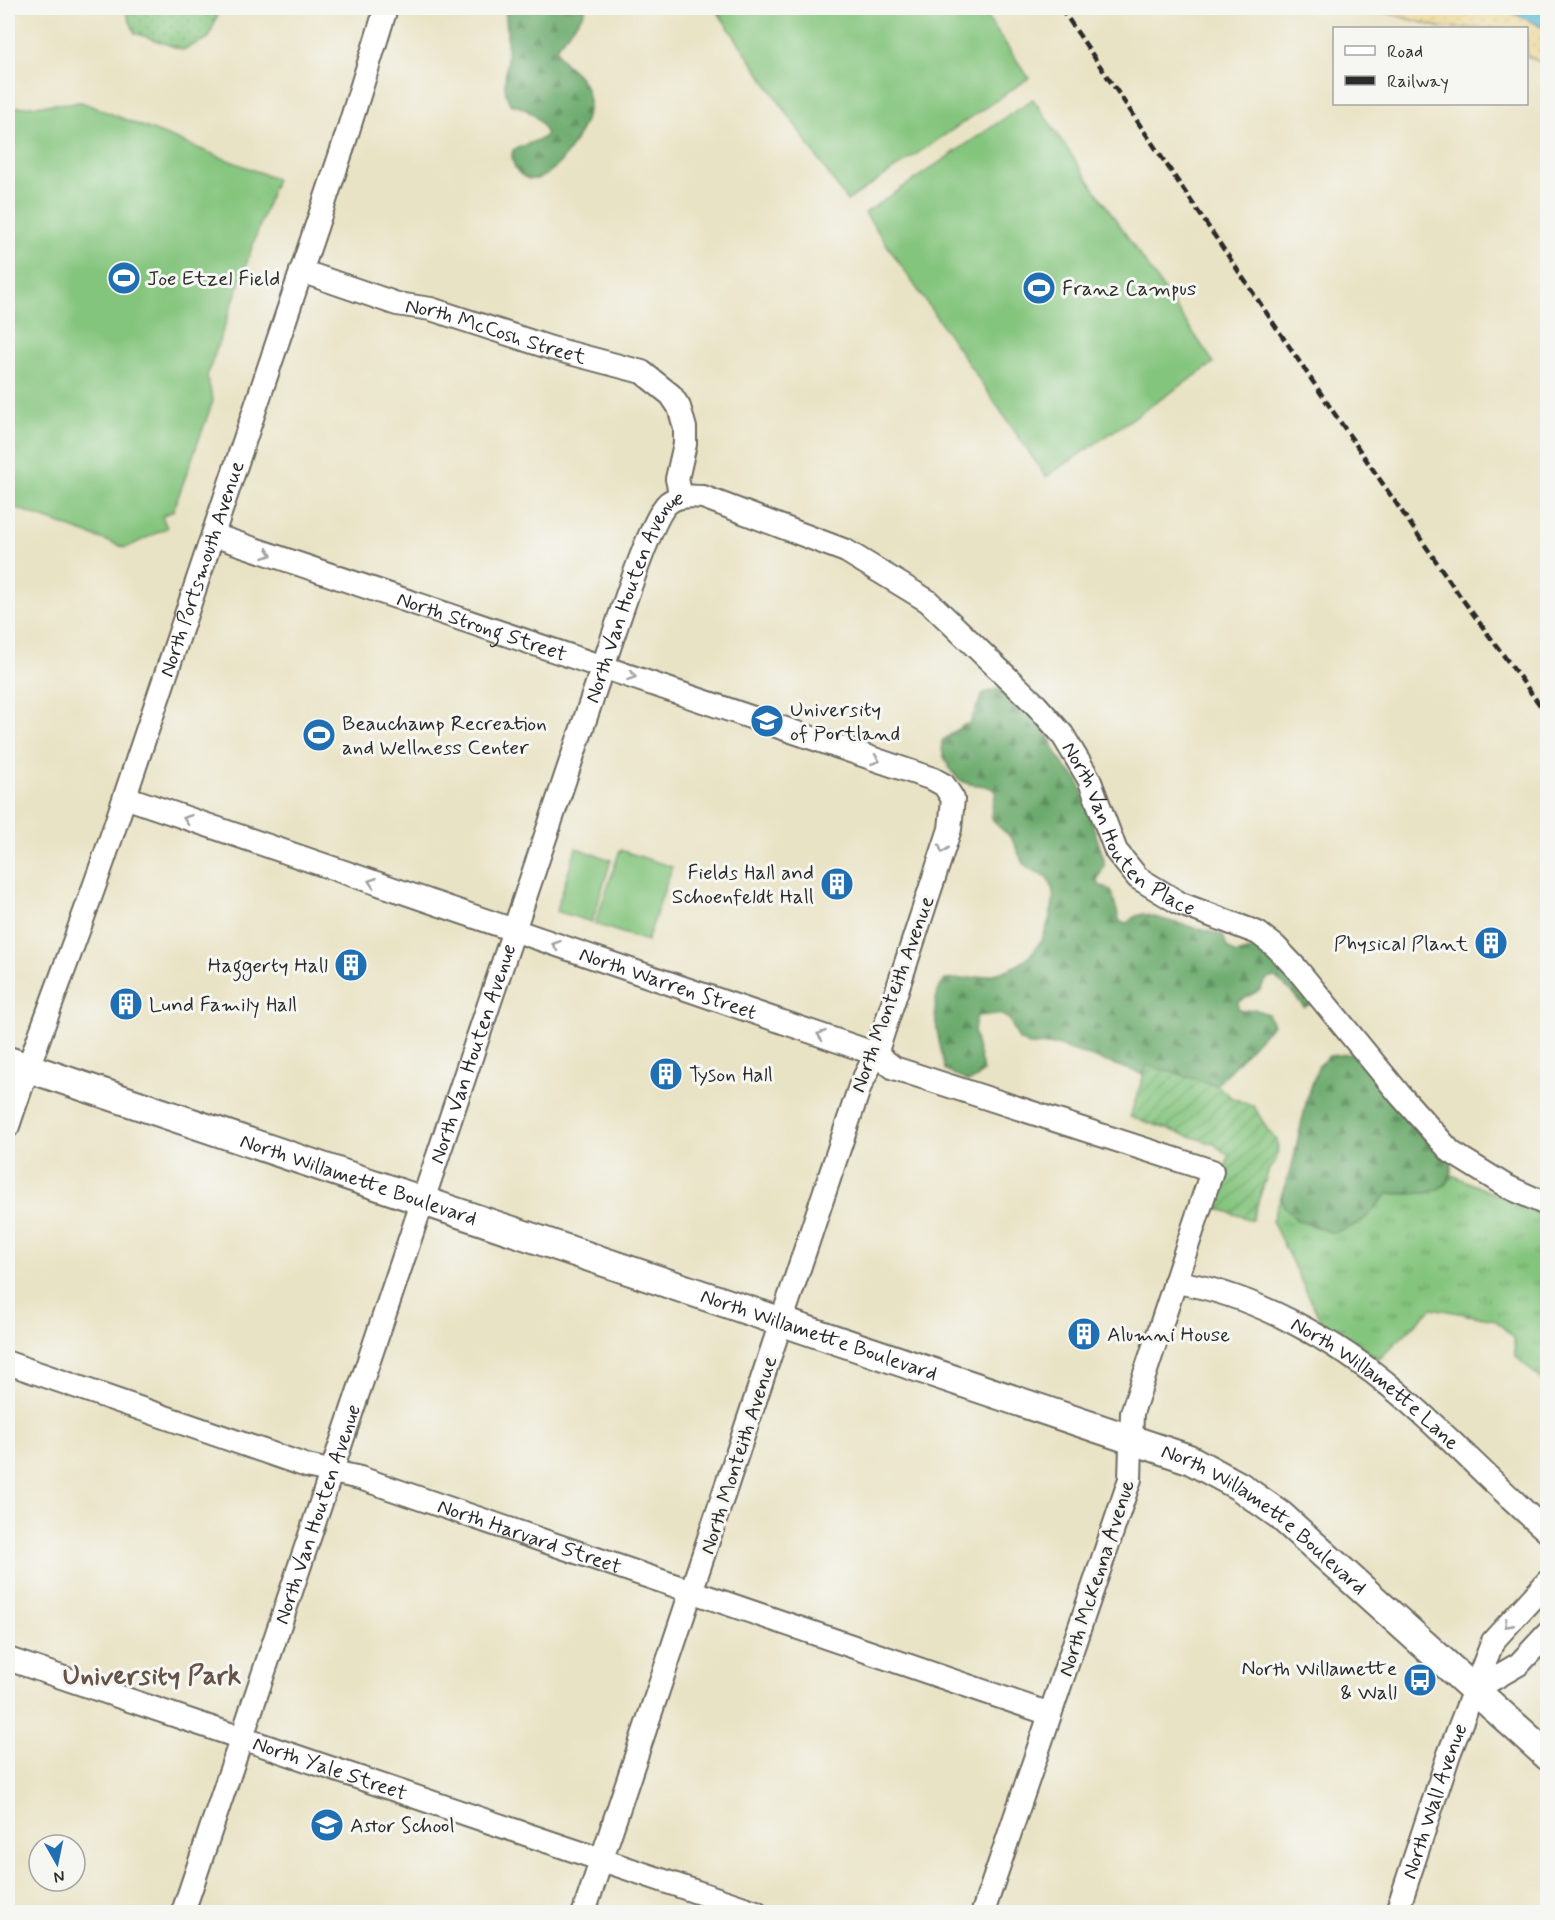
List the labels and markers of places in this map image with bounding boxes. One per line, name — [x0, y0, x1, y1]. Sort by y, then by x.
sports icon: Joe Etzel Field — [106, 260, 142, 296]
place label: Joe Etzel Field — [147, 265, 280, 293]
sports icon: Franz Campus — [1021, 270, 1057, 306]
place label: Franz Campus — [1062, 275, 1197, 303]
place label: University of Portland — [790, 696, 900, 748]
school or university icon: University of Portland — [749, 703, 785, 739]
place label: Beauchamp Recreation and Wellness Center — [342, 710, 547, 762]
sports icon: Beauchamp Recreation and Wellness Center — [301, 717, 337, 753]
place label: Fields Hall and Schoenfeldt Hall — [672, 859, 814, 911]
building icon: Fields Hall and Schoenfeldt Hall — [819, 866, 855, 902]
building icon: Physical Plant — [1473, 925, 1509, 961]
place label: Physical Plant — [1334, 930, 1469, 958]
building icon: Haggerty Hall — [333, 947, 369, 983]
place label: Haggerty Hall — [208, 952, 328, 982]
building icon: Lund Family Hall — [108, 986, 144, 1022]
place label: Lund Family Hall — [149, 991, 297, 1019]
building icon: Tyson Hall — [648, 1056, 684, 1092]
place label: Tyson Hall — [689, 1061, 773, 1089]
building icon: Alumni House — [1066, 1316, 1102, 1352]
place label: Alumni House — [1107, 1321, 1230, 1349]
place label: North Willamette & Wall — [1242, 1655, 1397, 1707]
bus stop icon: North Willamette & Wall — [1402, 1662, 1438, 1698]
school or university icon: Astor School — [309, 1807, 345, 1843]
place label: Astor School — [350, 1812, 455, 1840]

